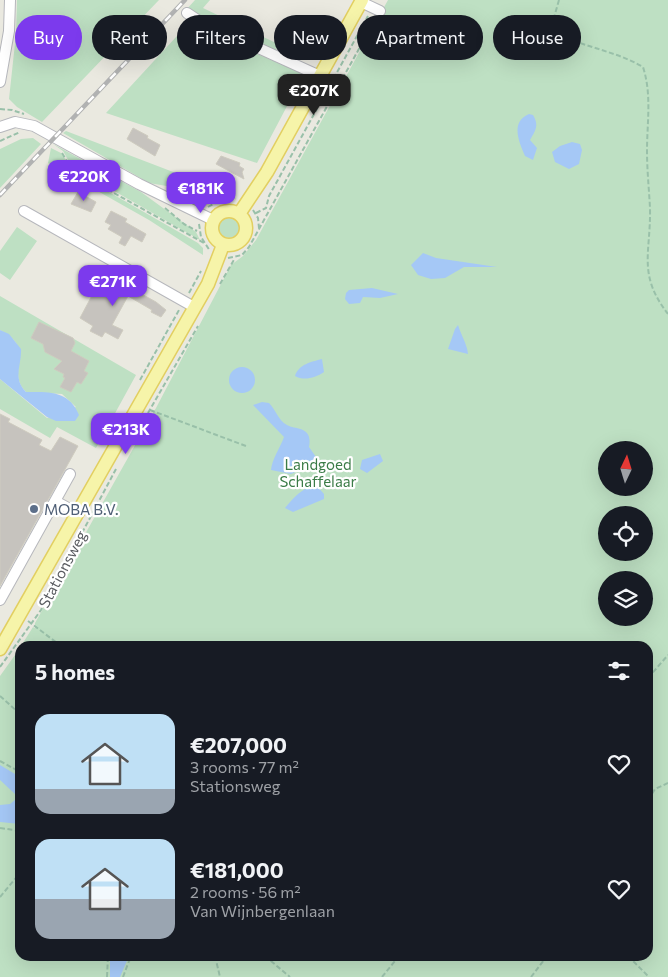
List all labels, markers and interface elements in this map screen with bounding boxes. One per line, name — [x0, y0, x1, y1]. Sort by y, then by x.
chip: Buy — [15, 15, 82, 60]
chip: Rent — [92, 15, 167, 60]
chip: Filters — [177, 15, 264, 60]
chip: New — [274, 15, 347, 60]
chip: Apartment — [357, 15, 483, 60]
chip: House — [493, 15, 581, 60]
pin: €207K — [279, 74, 349, 116]
text: €207K — [289, 80, 339, 99]
pin: €220K — [49, 160, 119, 202]
text: €220K — [58, 166, 110, 185]
pin: €181K — [166, 172, 236, 214]
text: €181K — [178, 178, 224, 197]
pin: €271K — [78, 264, 148, 307]
text: €271K — [89, 271, 137, 290]
pin: €213K — [91, 412, 161, 455]
text: €213K — [102, 419, 150, 438]
north arrow — [598, 441, 652, 496]
map controls — [598, 441, 653, 626]
park label: Landgoed Schaffelaar — [279, 455, 357, 490]
place label: MOBA B.V. — [44, 500, 118, 518]
marker: MOBA B.V. — [28, 503, 40, 515]
button: locate — [598, 506, 653, 561]
street label: Stationsweg — [34, 527, 90, 611]
button: layers — [598, 571, 653, 626]
icon: filters — [605, 657, 633, 685]
text: 5 homes — [35, 659, 115, 684]
text: €207,000 — [190, 732, 287, 757]
icon: home — [75, 734, 135, 794]
icon: heart — [605, 750, 633, 778]
text: 3 rooms · 77 m² — [190, 757, 299, 776]
text: Stationsweg — [190, 776, 280, 795]
text: €181,000 — [190, 857, 284, 882]
icon: home — [75, 859, 135, 919]
icon: heart — [605, 875, 633, 903]
text: 2 rooms · 56 m² — [190, 882, 301, 901]
text: Van Wijnbergenlaan — [190, 901, 335, 920]

